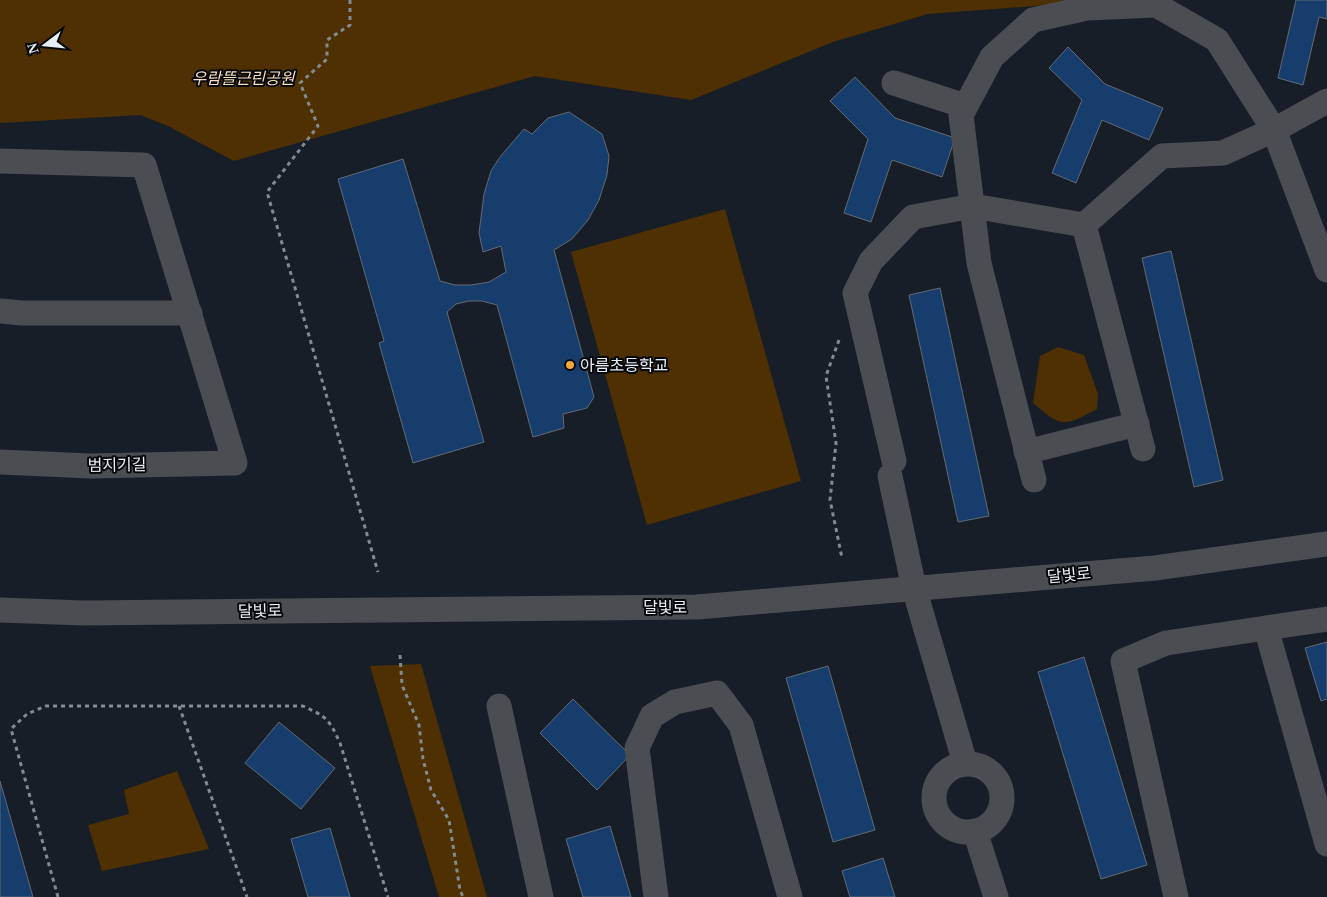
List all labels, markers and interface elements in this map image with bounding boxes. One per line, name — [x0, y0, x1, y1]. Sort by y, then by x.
north arrow — [20, 20, 70, 70]
text: N — [24, 42, 42, 55]
park label: 우람뜰근린공원 — [191, 70, 296, 87]
place label: 아름초등학교 — [580, 357, 668, 374]
marker: 아름초등학교 — [564, 359, 576, 371]
street label: 범지기길 — [87, 456, 147, 474]
street label: 달빛로 — [1046, 565, 1092, 585]
street label: 달빛로 — [643, 599, 687, 616]
street label: 달빛로 — [238, 602, 282, 620]

